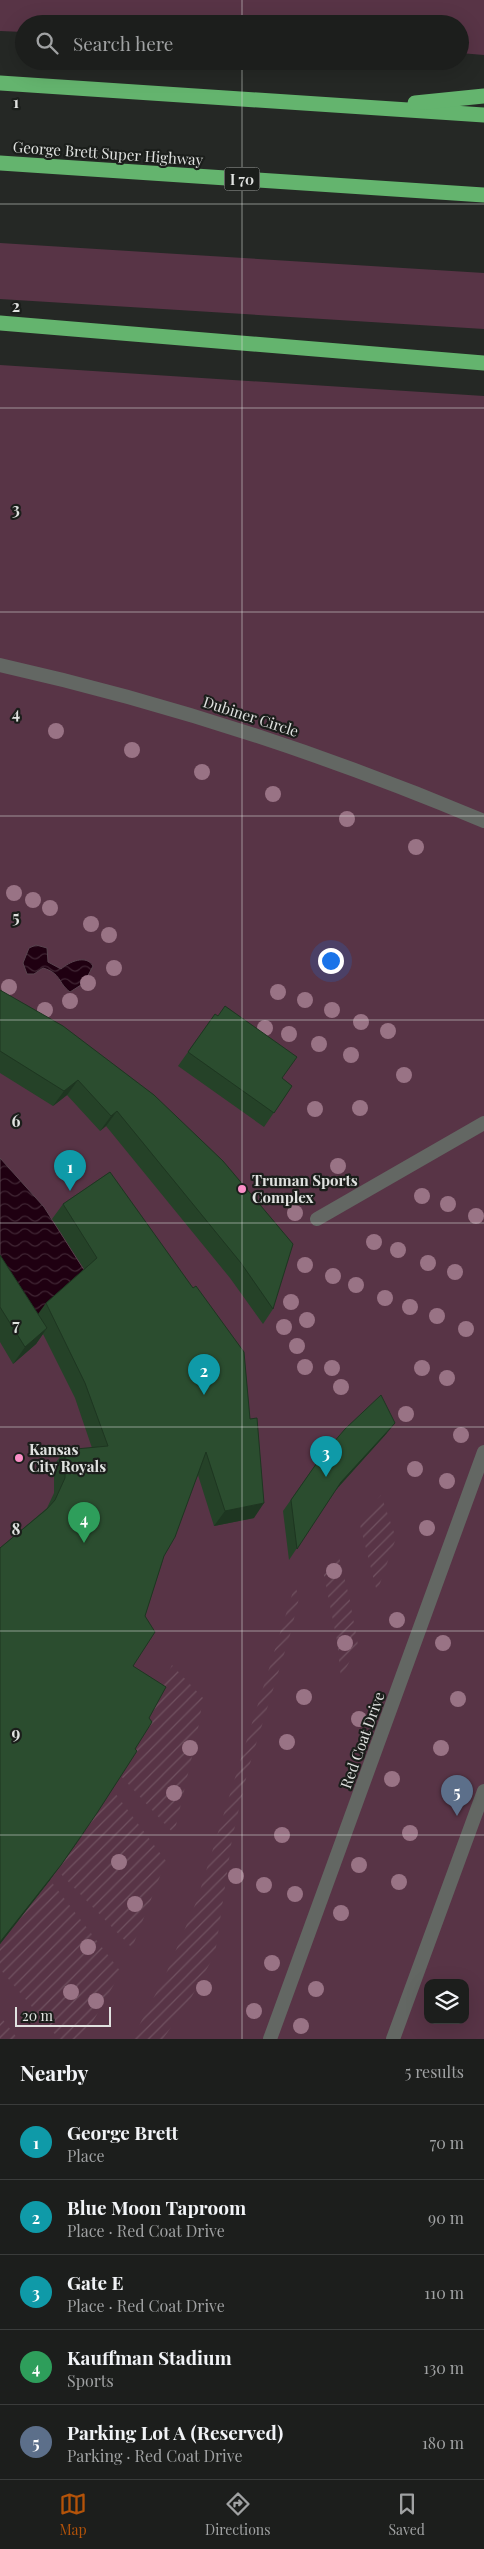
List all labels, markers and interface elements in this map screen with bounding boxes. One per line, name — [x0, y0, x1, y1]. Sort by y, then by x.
search box — [15, 15, 469, 70]
icon: search — [33, 29, 61, 57]
text: Search here — [73, 30, 173, 56]
text: 1 — [13, 91, 19, 112]
street label: George Brett Super Highway — [12, 136, 204, 170]
road number: I 70 — [224, 168, 260, 190]
text: 2 — [12, 295, 20, 316]
text: 3 — [12, 498, 20, 519]
street label: Dubiner Circle — [201, 691, 301, 741]
text: 4 — [12, 702, 20, 723]
text: 5 — [12, 906, 20, 927]
your location — [318, 948, 344, 974]
text: 6 — [12, 1110, 21, 1131]
pin: 1 — [54, 1150, 86, 1191]
place label: Truman Sports Complex — [252, 1170, 358, 1207]
marker: Truman Sports Complex — [236, 1183, 248, 1195]
text: 7 — [12, 1314, 20, 1335]
pin: 2 — [188, 1354, 220, 1395]
pin: 3 — [310, 1436, 342, 1477]
place label: Kansas City Royals — [29, 1439, 106, 1476]
marker: Kansas City Royals — [13, 1452, 25, 1464]
pin: 4 — [68, 1502, 100, 1543]
text: 8 — [12, 1518, 21, 1539]
street label: Red Coat Drive — [335, 1689, 389, 1791]
text: 9 — [12, 1722, 21, 1743]
pin: 5 — [441, 1775, 473, 1816]
map controls — [424, 1979, 469, 2024]
button: layers — [424, 1979, 469, 2024]
scale bar — [15, 2004, 111, 2027]
text: 20 m — [22, 2006, 53, 2025]
text: Nearby — [20, 2058, 89, 2086]
text: 5 results — [405, 2061, 464, 2082]
text: George Brett — [67, 2119, 178, 2145]
text: 1 — [33, 2132, 39, 2153]
text: 70 m — [430, 2132, 464, 2153]
text: Place — [67, 2145, 105, 2166]
text: Blue Moon Taproom — [67, 2194, 246, 2220]
text: 2 — [32, 2207, 40, 2228]
text: 90 m — [428, 2207, 464, 2228]
text: Place · Red Coat Drive — [67, 2220, 225, 2241]
text: Gate E — [67, 2269, 123, 2295]
text: 3 — [32, 2282, 40, 2303]
text: 110 m — [424, 2282, 464, 2303]
text: Place · Red Coat Drive — [67, 2295, 225, 2316]
text: Kauffman Stadium — [67, 2344, 232, 2370]
text: 4 — [32, 2357, 40, 2378]
text: 130 m — [423, 2357, 464, 2378]
text: Sports — [67, 2370, 114, 2391]
text: Parking Lot A (Reserved) — [67, 2419, 283, 2445]
text: 5 — [32, 2432, 40, 2453]
text: 180 m — [422, 2432, 464, 2453]
text: Parking · Red Coat Drive — [67, 2445, 243, 2466]
tab: Map — [59, 2490, 87, 2539]
tab: Directions — [205, 2490, 270, 2539]
tab: Saved — [389, 2490, 425, 2539]

